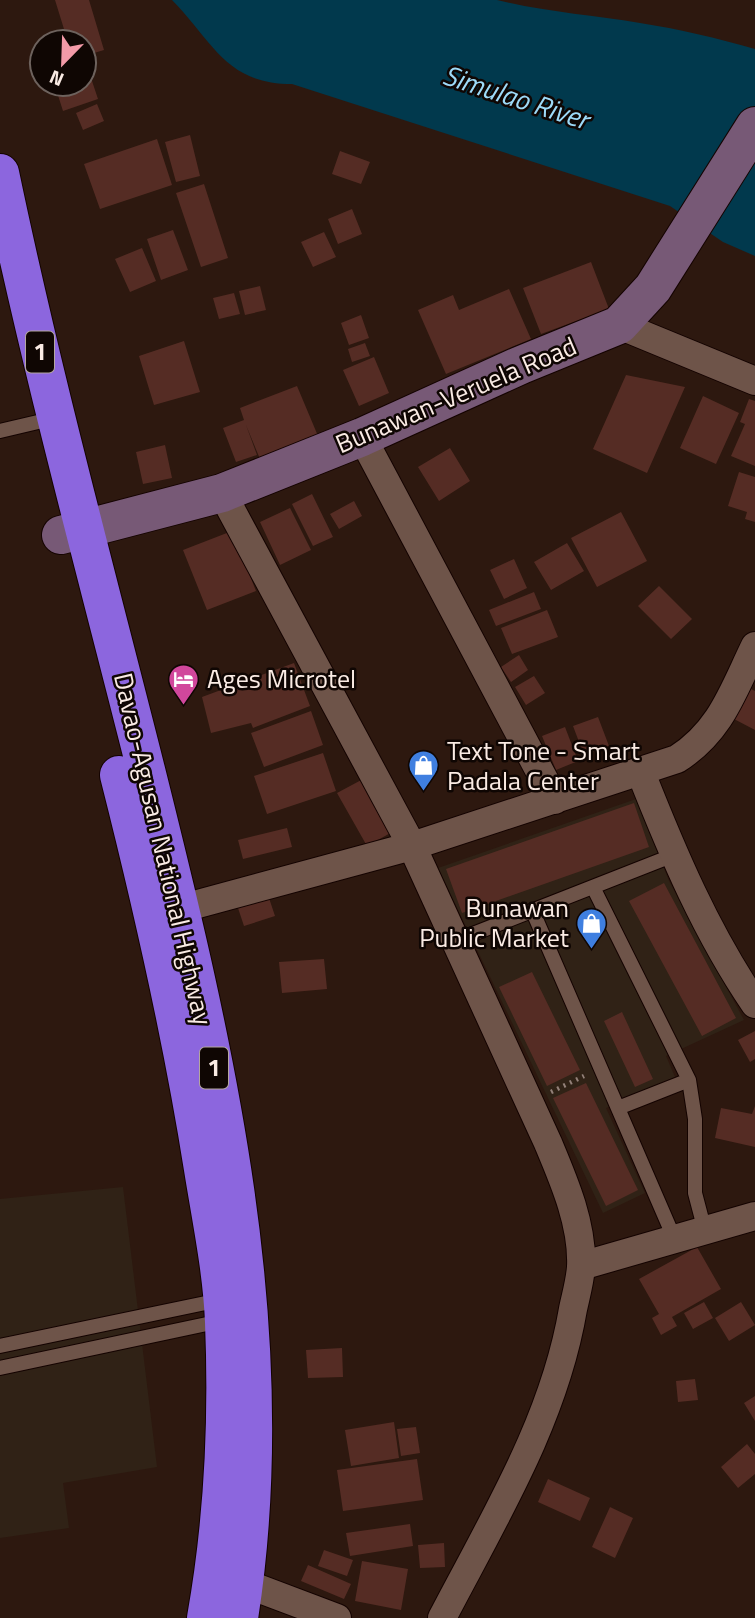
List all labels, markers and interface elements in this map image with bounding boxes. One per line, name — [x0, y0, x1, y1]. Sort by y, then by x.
north arrow — [28, 28, 98, 98]
water label: Simulao River — [438, 53, 598, 141]
text: N — [44, 63, 68, 95]
street label: Bunawan-Veruela Road — [329, 326, 582, 463]
road number: 1 — [26, 332, 54, 372]
place label: Ages Microtel — [207, 659, 356, 698]
hotel icon: Ages Microtel — [167, 662, 201, 706]
street label: Davao-Agusan National Highway — [104, 669, 223, 1029]
place label: Text Tone - Smart Padala Center — [447, 731, 640, 800]
shop icon: Text Tone - Smart Padala Center — [407, 749, 441, 793]
place label: Bunawan Public Market — [419, 888, 569, 957]
shop icon: Bunawan Public Market — [575, 906, 609, 950]
road number: 1 — [200, 1048, 228, 1088]

